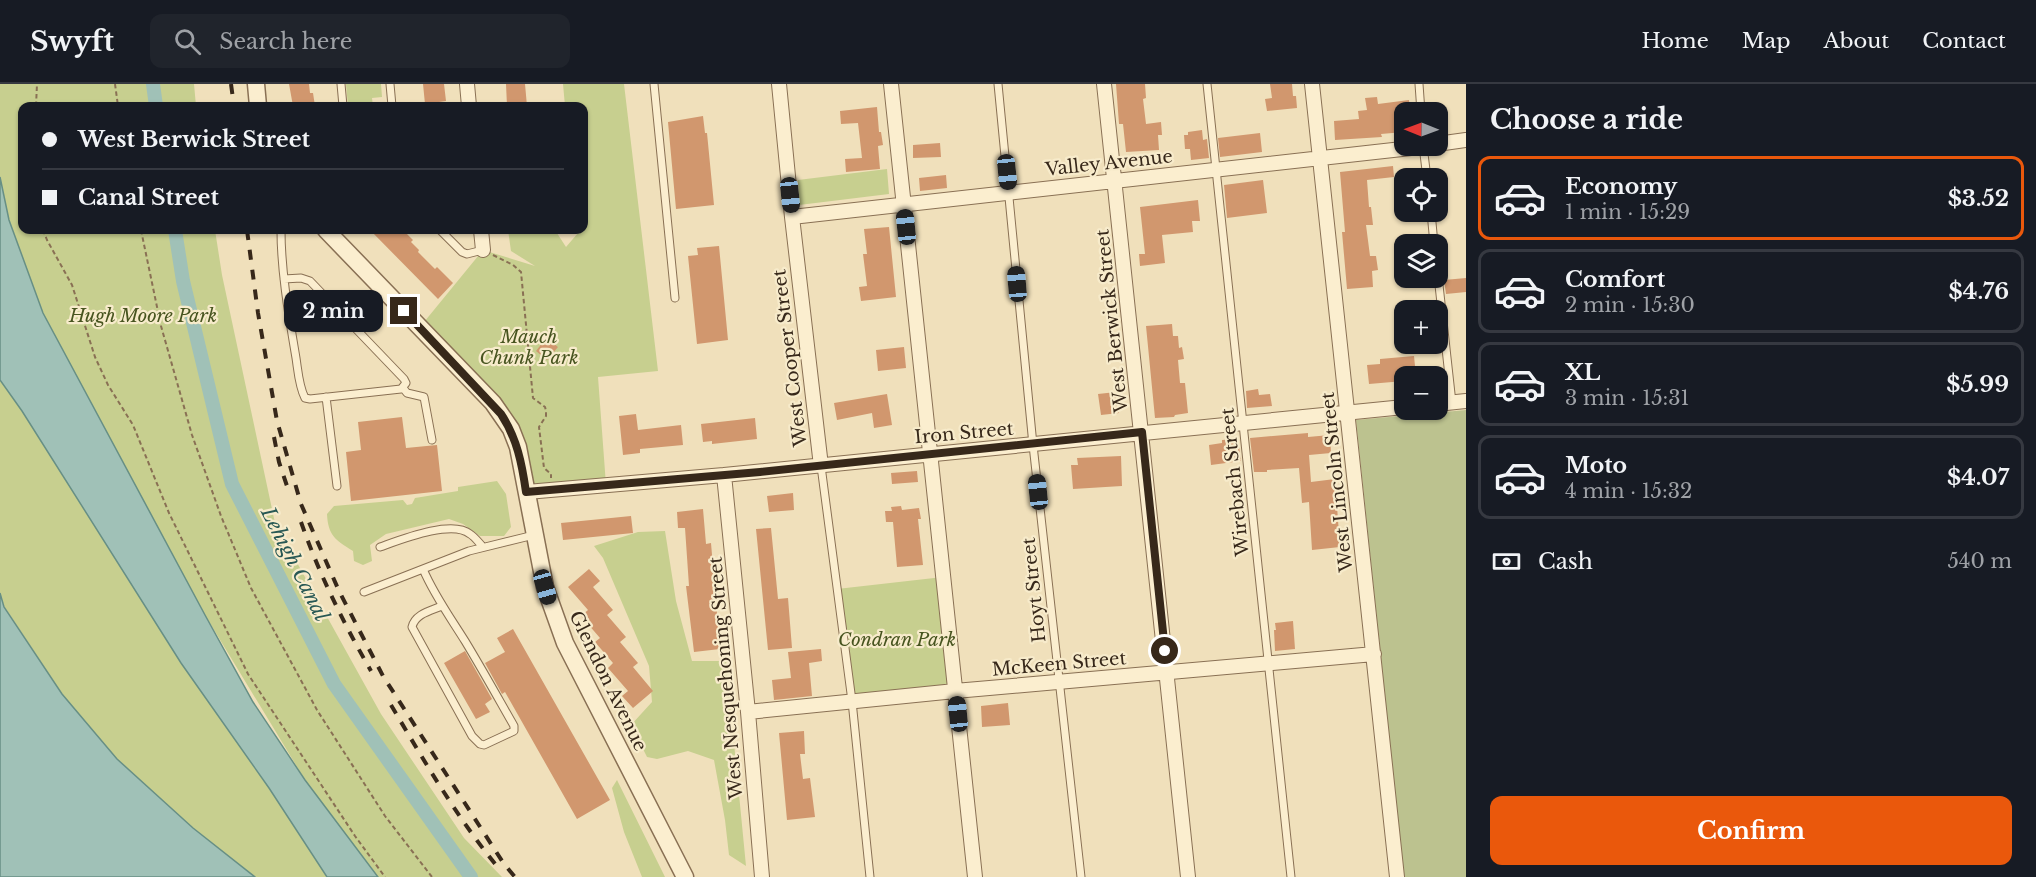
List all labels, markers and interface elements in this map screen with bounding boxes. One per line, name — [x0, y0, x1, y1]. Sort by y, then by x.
search box — [150, 14, 570, 68]
text: Swyft — [30, 24, 114, 59]
icon: search — [171, 25, 204, 58]
text: Search here — [219, 28, 352, 55]
text: Home — [1642, 28, 1709, 54]
text: Map — [1742, 28, 1790, 54]
text: About — [1823, 28, 1889, 54]
text: Contact — [1922, 28, 2006, 54]
north arrow — [1394, 102, 1448, 156]
map controls — [1394, 102, 1448, 420]
text: Choose a ride — [1490, 103, 1683, 136]
text: West Berwick Street — [78, 126, 310, 153]
street label: Valley Avenue — [1043, 145, 1174, 181]
car — [996, 153, 1018, 191]
button: locate — [1394, 168, 1448, 222]
icon: car — [1493, 171, 1547, 225]
text: Economy — [1565, 173, 1677, 200]
car — [779, 176, 801, 214]
text: Canal Street — [78, 184, 219, 211]
text: $3.52 — [1948, 185, 2009, 212]
text: 1 min · 15:29 — [1565, 200, 1690, 224]
car — [895, 208, 917, 246]
street label: West Berwick Street — [1091, 228, 1133, 415]
button: layers — [1394, 234, 1448, 288]
icon: car — [1493, 264, 1547, 318]
car — [1006, 265, 1028, 303]
text: Comfort — [1565, 266, 1665, 293]
street label: West Cooper Street — [768, 268, 812, 449]
text: $4.76 — [1949, 278, 2009, 305]
callout: 2 min — [284, 290, 383, 332]
text: 2 min · 15:30 — [1565, 293, 1695, 317]
route end — [390, 297, 417, 324]
text: 2 min — [302, 299, 365, 323]
button: + — [1394, 300, 1448, 354]
park label: Hugh Moore Park — [68, 305, 217, 327]
park label: Mauch Chunk Park — [480, 326, 578, 369]
icon: car — [1493, 357, 1547, 411]
text: XL — [1565, 359, 1600, 386]
button: − — [1394, 366, 1448, 420]
text: $5.99 — [1946, 371, 2009, 398]
text: 3 min · 15:31 — [1565, 386, 1690, 410]
street label: West Lincoln Street — [1317, 391, 1357, 574]
street label: Wirebach Street — [1216, 407, 1254, 558]
street label: Iron Street — [914, 418, 1015, 448]
icon: car — [1493, 450, 1547, 504]
text: Moto — [1565, 452, 1627, 479]
text: $4.07 — [1947, 464, 2009, 491]
car — [1027, 473, 1049, 511]
text: 4 min · 15:32 — [1565, 479, 1692, 503]
water label: Lehigh Canal — [255, 502, 334, 626]
street label: Hoyt Street — [1018, 536, 1050, 643]
icon: cash — [1490, 545, 1523, 578]
text: Cash — [1538, 548, 1593, 575]
text: 540 m — [1947, 549, 2012, 573]
street label: West Nesquehoning Street — [704, 556, 748, 801]
car — [531, 567, 559, 607]
street label: Glendon Avenue — [564, 607, 652, 755]
park label: Condran Park — [838, 629, 956, 651]
route start — [1151, 637, 1178, 664]
street label: McKeen Street — [991, 647, 1127, 681]
car — [947, 695, 969, 733]
button: Confirm — [1490, 796, 2012, 865]

